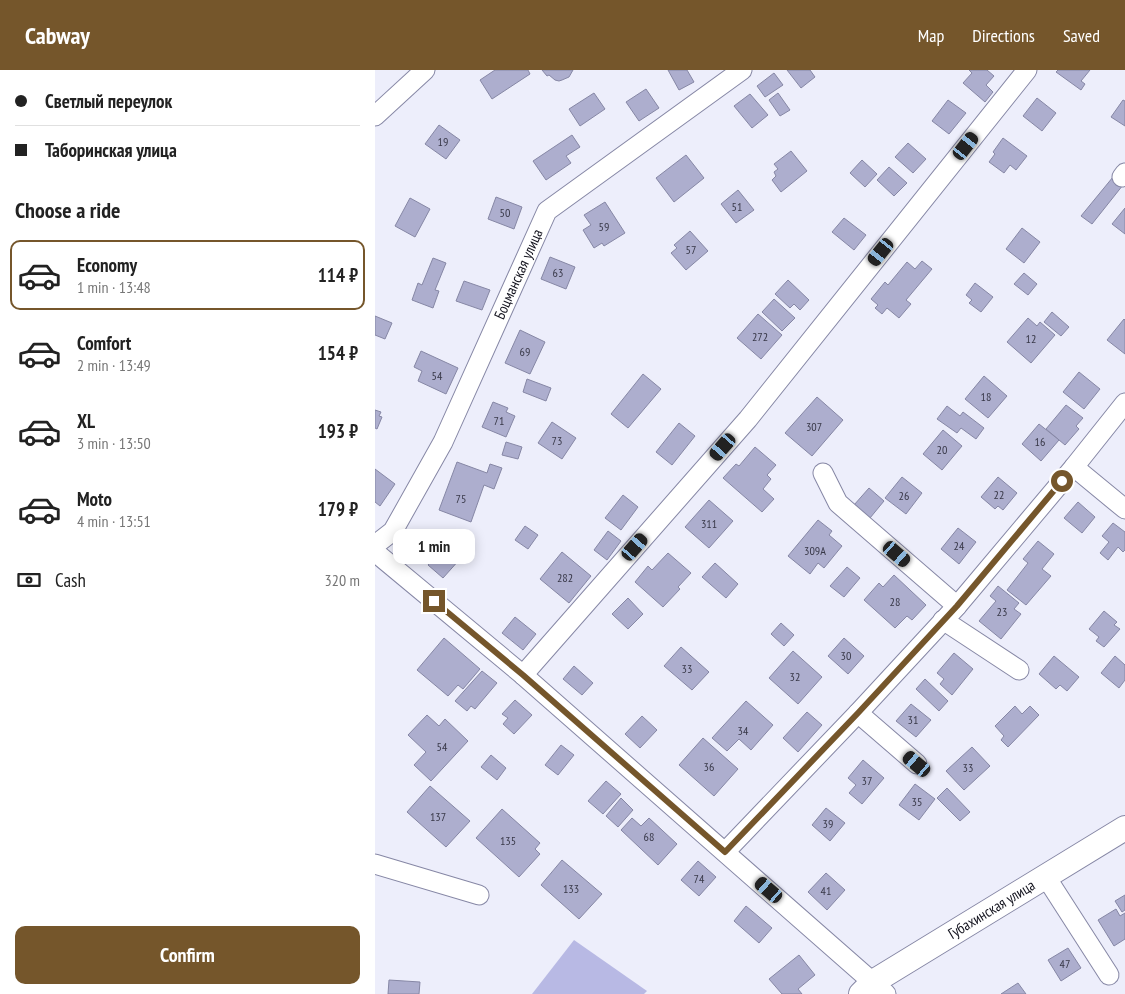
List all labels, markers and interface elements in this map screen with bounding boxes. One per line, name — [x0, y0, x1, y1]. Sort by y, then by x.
text: Cabway — [25, 20, 90, 51]
text: Map — [918, 24, 944, 47]
text: Directions — [972, 24, 1035, 47]
text: Saved — [1063, 24, 1100, 47]
text: Светлый переулок — [45, 89, 172, 113]
car — [950, 130, 981, 162]
house number: 19 — [438, 134, 448, 149]
text: Таборинская улица — [45, 138, 177, 162]
text: Choose a ride — [15, 196, 120, 224]
house number: 51 — [732, 199, 742, 214]
house number: 50 — [500, 205, 510, 220]
house number: 59 — [599, 219, 609, 234]
street label: Боцманская улица — [490, 226, 547, 322]
car — [865, 236, 896, 268]
house number: 57 — [686, 242, 696, 257]
icon: car — [17, 253, 62, 298]
text: Economy — [77, 253, 137, 277]
text: 114 ₽ — [318, 263, 358, 287]
house number: 63 — [553, 265, 563, 280]
text: 1 min · 13:48 — [77, 277, 151, 297]
house number: 272 — [752, 329, 768, 344]
icon: car — [17, 331, 62, 376]
text: Comfort — [77, 331, 131, 355]
house number: 12 — [1026, 331, 1036, 346]
text: 154 ₽ — [318, 341, 358, 365]
house number: 69 — [520, 344, 530, 359]
text: 2 min · 13:49 — [77, 355, 151, 375]
house number: 54 — [432, 368, 443, 383]
house number: 18 — [981, 389, 991, 404]
icon: car — [17, 409, 62, 454]
text: XL — [77, 409, 95, 433]
house number: 71 — [494, 413, 504, 428]
text: 193 ₽ — [318, 419, 358, 443]
house number: 307 — [806, 419, 822, 434]
car — [707, 431, 738, 463]
text: 3 min · 13:50 — [77, 433, 151, 453]
house number: 73 — [552, 433, 562, 448]
house number: 16 — [1035, 434, 1045, 449]
house number: 20 — [937, 442, 947, 457]
route start — [1051, 470, 1073, 492]
icon: car — [17, 487, 62, 532]
text: Moto — [77, 487, 112, 511]
house number: 22 — [994, 487, 1004, 502]
house number: 26 — [899, 488, 909, 503]
house number: 75 — [456, 491, 466, 506]
text: 179 ₽ — [318, 497, 358, 521]
text: 4 min · 13:51 — [77, 511, 151, 531]
house number: 311 — [701, 516, 717, 531]
callout: 1 min — [393, 528, 475, 564]
car — [619, 531, 650, 563]
text: 1 min — [418, 536, 450, 556]
car — [880, 538, 913, 570]
house number: 24 — [954, 538, 965, 553]
house number: 309А — [804, 543, 826, 558]
icon: cash — [15, 566, 43, 594]
text: Cash — [55, 568, 86, 592]
text: 320 m — [325, 570, 360, 590]
house number: 282 — [557, 570, 573, 585]
route end — [423, 590, 445, 612]
house number: 28 — [890, 594, 900, 609]
house number: 23 — [997, 604, 1007, 619]
house number: 30 — [841, 648, 851, 663]
house number: 33 — [682, 661, 692, 676]
house number: 32 — [790, 669, 800, 684]
house number: 31 — [908, 712, 918, 727]
house number: 34 — [738, 723, 749, 738]
house number: 54 — [437, 739, 448, 754]
car — [900, 749, 933, 779]
house number: 36 — [704, 759, 714, 774]
house number: 33 — [963, 760, 973, 775]
house number: 37 — [862, 773, 872, 788]
house number: 35 — [912, 794, 922, 809]
house number: 137 — [430, 809, 446, 824]
house number: 39 — [823, 816, 833, 831]
house number: 68 — [644, 829, 654, 844]
house number: 135 — [500, 833, 516, 848]
house number: 74 — [694, 871, 705, 886]
car — [752, 874, 785, 906]
street label: Губахинская улица — [944, 875, 1038, 943]
house number: 133 — [563, 881, 579, 896]
house number: 41 — [821, 883, 831, 898]
button: Confirm — [15, 926, 360, 984]
house number: 47 — [1060, 956, 1070, 971]

